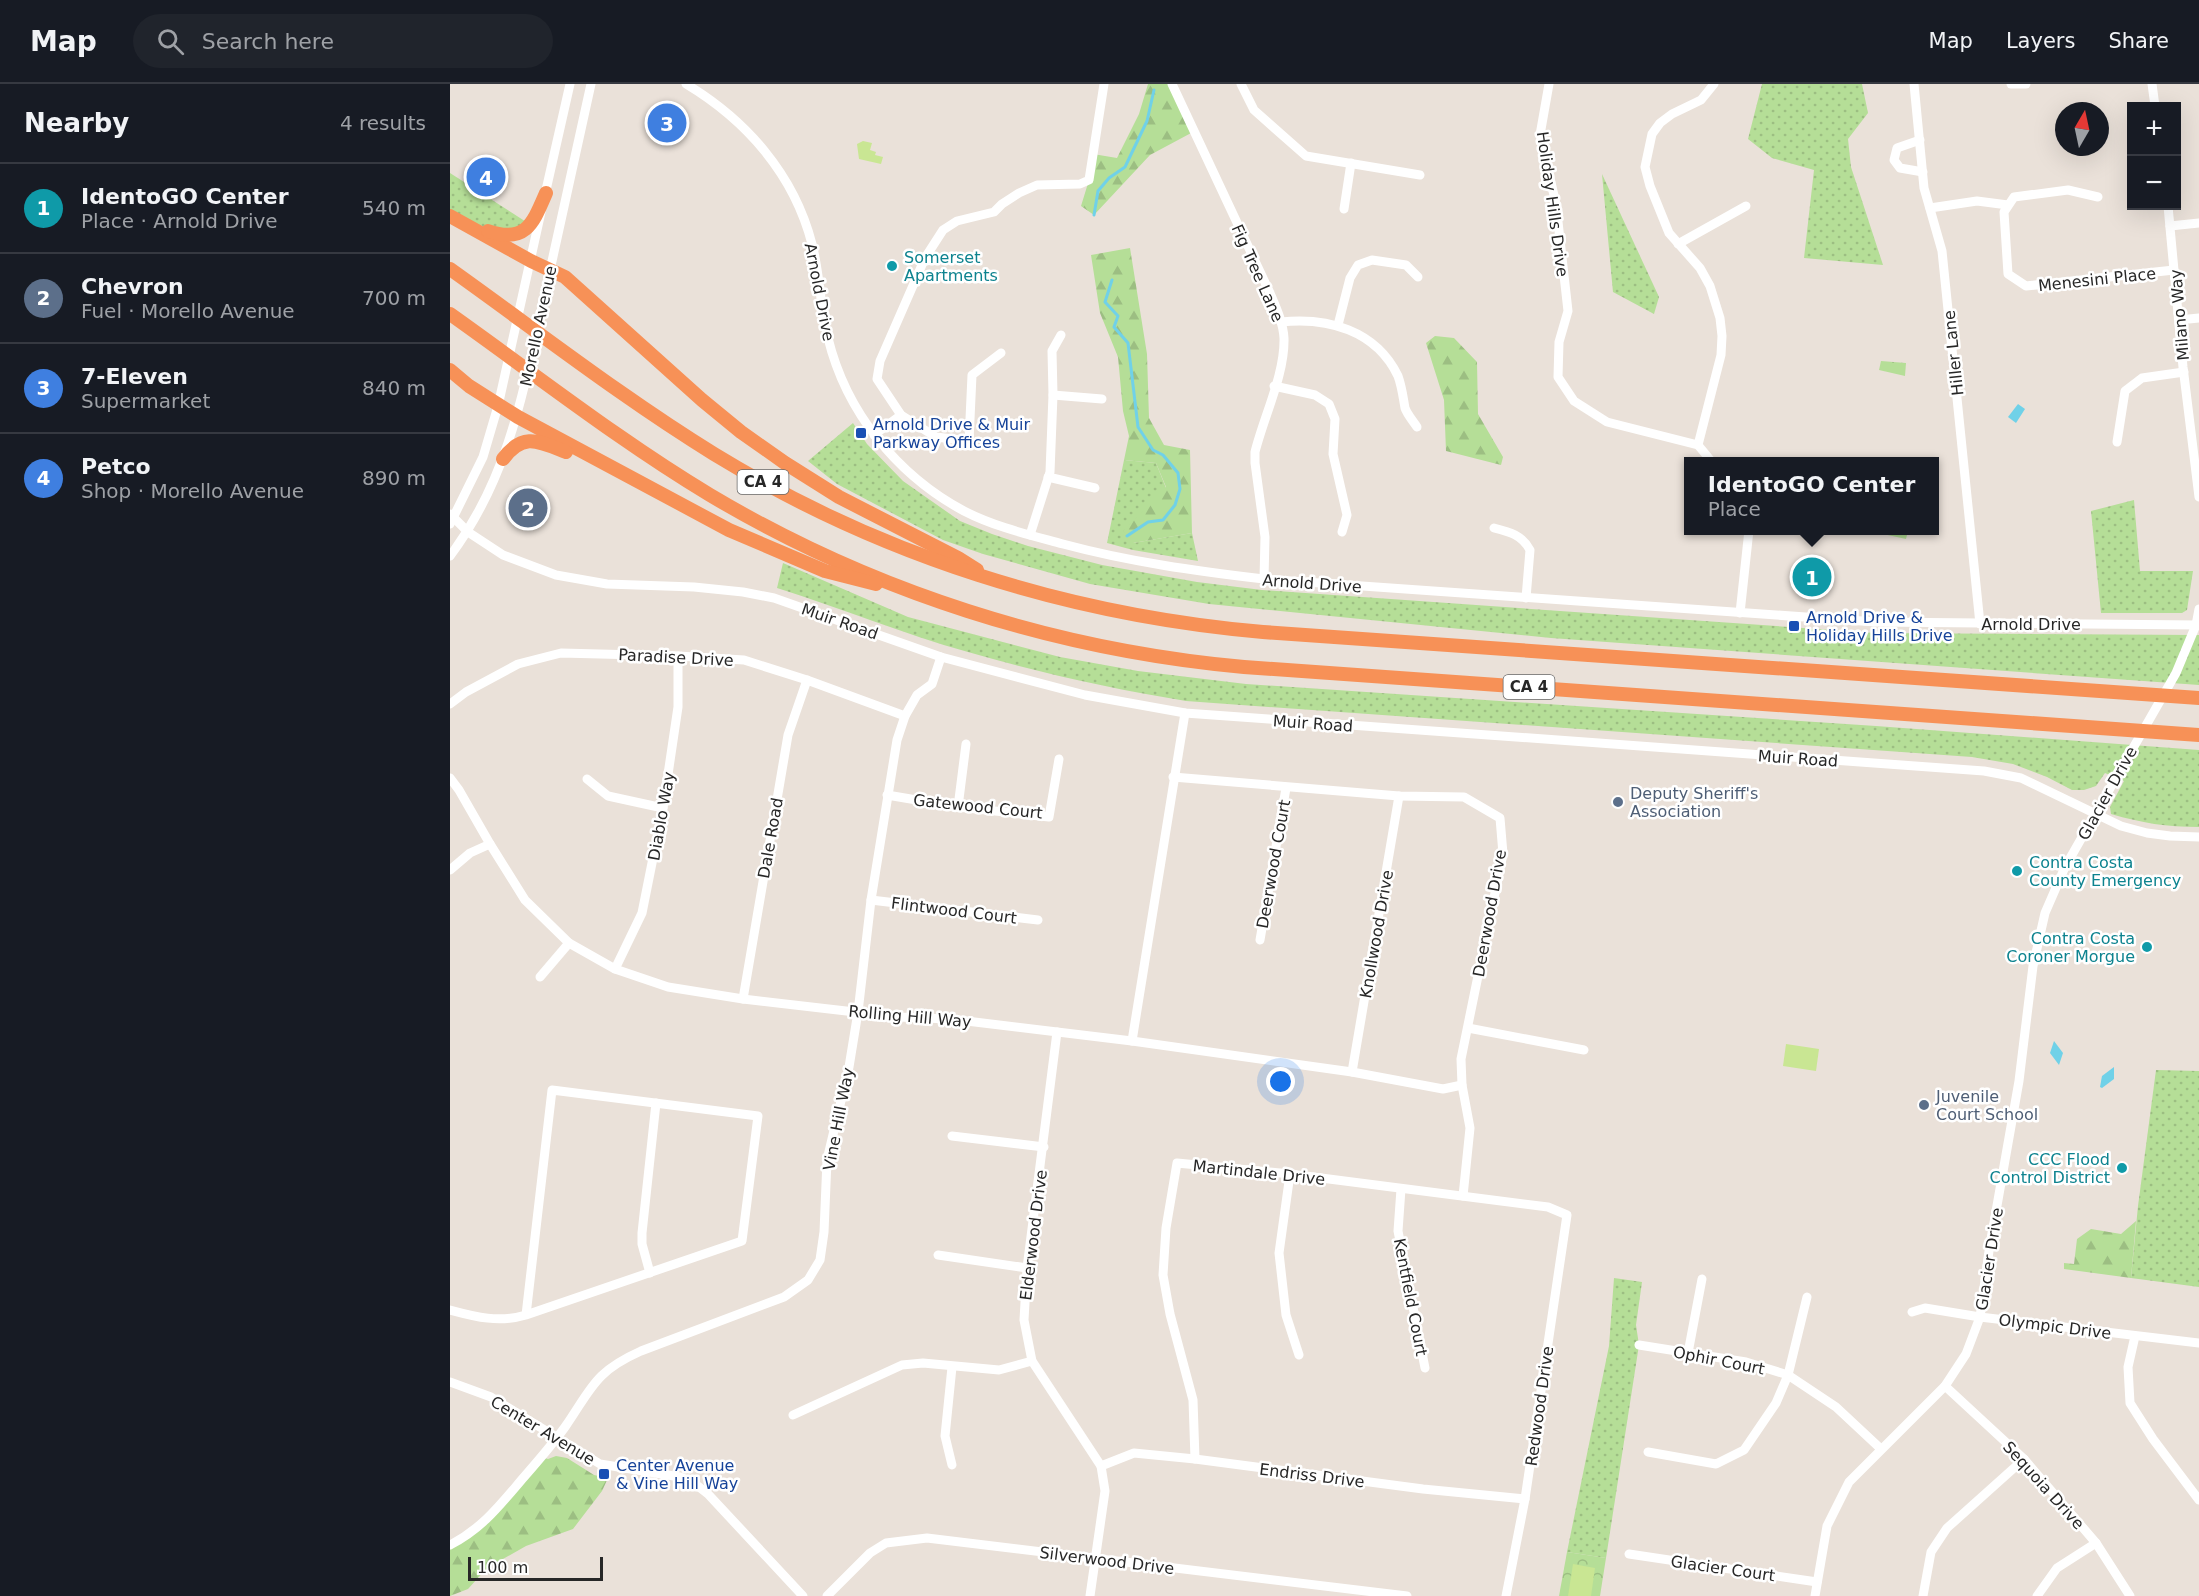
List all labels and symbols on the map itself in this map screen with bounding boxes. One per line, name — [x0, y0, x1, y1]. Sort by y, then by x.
pin: 3 — [648, 100, 686, 146]
north arrow — [2055, 102, 2109, 156]
street label: Holiday Hills Drive — [1533, 130, 1572, 278]
pin: 4 — [466, 154, 506, 200]
street label: Fig Tree Lane — [1228, 221, 1288, 325]
street label: Arnold Drive — [801, 241, 838, 343]
place label: Somerset Apartments — [904, 248, 998, 285]
marker: Somerset Apartments — [885, 259, 899, 273]
street label: Morello Avenue — [516, 264, 561, 388]
street label: Menesini Place — [2037, 264, 2157, 295]
street label: Milano Way — [2166, 269, 2193, 361]
street label: Hiller Lane — [1940, 309, 1967, 396]
place label: Arnold Drive & Muir Parkway Offices — [873, 415, 1031, 452]
marker: Arnold Drive & Muir Parkway Offices — [854, 426, 868, 440]
road number: CA 4 — [738, 470, 788, 494]
pin: 2 — [508, 486, 548, 530]
pin: 1 — [1792, 554, 1832, 600]
street label: Arnold Drive — [1262, 571, 1362, 596]
street label: Muir Road — [799, 599, 881, 644]
place label: Arnold Drive & Holiday Hills Drive — [1806, 608, 1953, 645]
street label: Arnold Drive — [1981, 615, 2081, 634]
marker: Arnold Drive & Holiday Hills Drive — [1787, 619, 1801, 633]
street label: Paradise Drive — [618, 645, 734, 670]
road number: CA 4 — [1504, 675, 1554, 699]
street label: Muir Road — [1272, 711, 1354, 736]
street label: Glacier Drive — [2074, 743, 2141, 843]
street label: Muir Road — [1757, 746, 1839, 771]
street label: Diablo Way — [644, 770, 679, 862]
place label: Deputy Sheriff's Association — [1630, 784, 1758, 821]
street label: Gatewood Court — [912, 790, 1044, 823]
marker: Deputy Sheriff's Association — [1611, 795, 1625, 809]
street label: Dale Road — [754, 796, 787, 880]
street label: Deerwood Court — [1253, 798, 1294, 930]
street label: Deerwood Drive — [1469, 848, 1510, 978]
place label: Contra Costa County Emergency — [2029, 853, 2181, 890]
marker: Contra Costa County Emergency — [2010, 864, 2024, 878]
street label: Knollwood Drive — [1356, 868, 1397, 1000]
street label: Flintwood Court — [890, 893, 1018, 928]
place label: Contra Costa Coroner Morgue — [2006, 929, 2135, 966]
marker: Contra Costa Coroner Morgue — [2140, 940, 2154, 954]
street label: Rolling Hill Way — [848, 1002, 972, 1031]
street label: Vine Hill Way — [819, 1066, 858, 1172]
your location — [1266, 1067, 1295, 1096]
place label: Juvenile Court School — [1935, 1087, 2038, 1124]
marker: Juvenile Court School — [1917, 1098, 1931, 1112]
place label: CCC Flood Control District — [1990, 1150, 2110, 1187]
street label: Martindale Drive — [1192, 1156, 1326, 1189]
marker: CCC Flood Control District — [2115, 1161, 2129, 1175]
street label: Elderwood Drive — [1016, 1169, 1051, 1302]
street label: Glacier Drive — [1972, 1206, 2007, 1312]
street label: Kentfield Court — [1390, 1237, 1431, 1358]
street label: Olympic Drive — [1998, 1310, 2112, 1343]
street label: Ophir Court — [1671, 1342, 1766, 1379]
street label: Redwood Drive — [1522, 1345, 1557, 1467]
street label: Center Avenue — [487, 1392, 598, 1469]
street label: Sequoia Drive — [1999, 1437, 2088, 1533]
place label: Center Avenue & Vine Hill Way — [616, 1456, 738, 1493]
street label: Endriss Drive — [1258, 1460, 1366, 1491]
marker: Center Avenue & Vine Hill Way — [597, 1467, 611, 1481]
street label: Silverwood Drive — [1039, 1543, 1175, 1578]
street label: Glacier Court — [1669, 1552, 1776, 1585]
scale bar — [468, 1554, 603, 1582]

